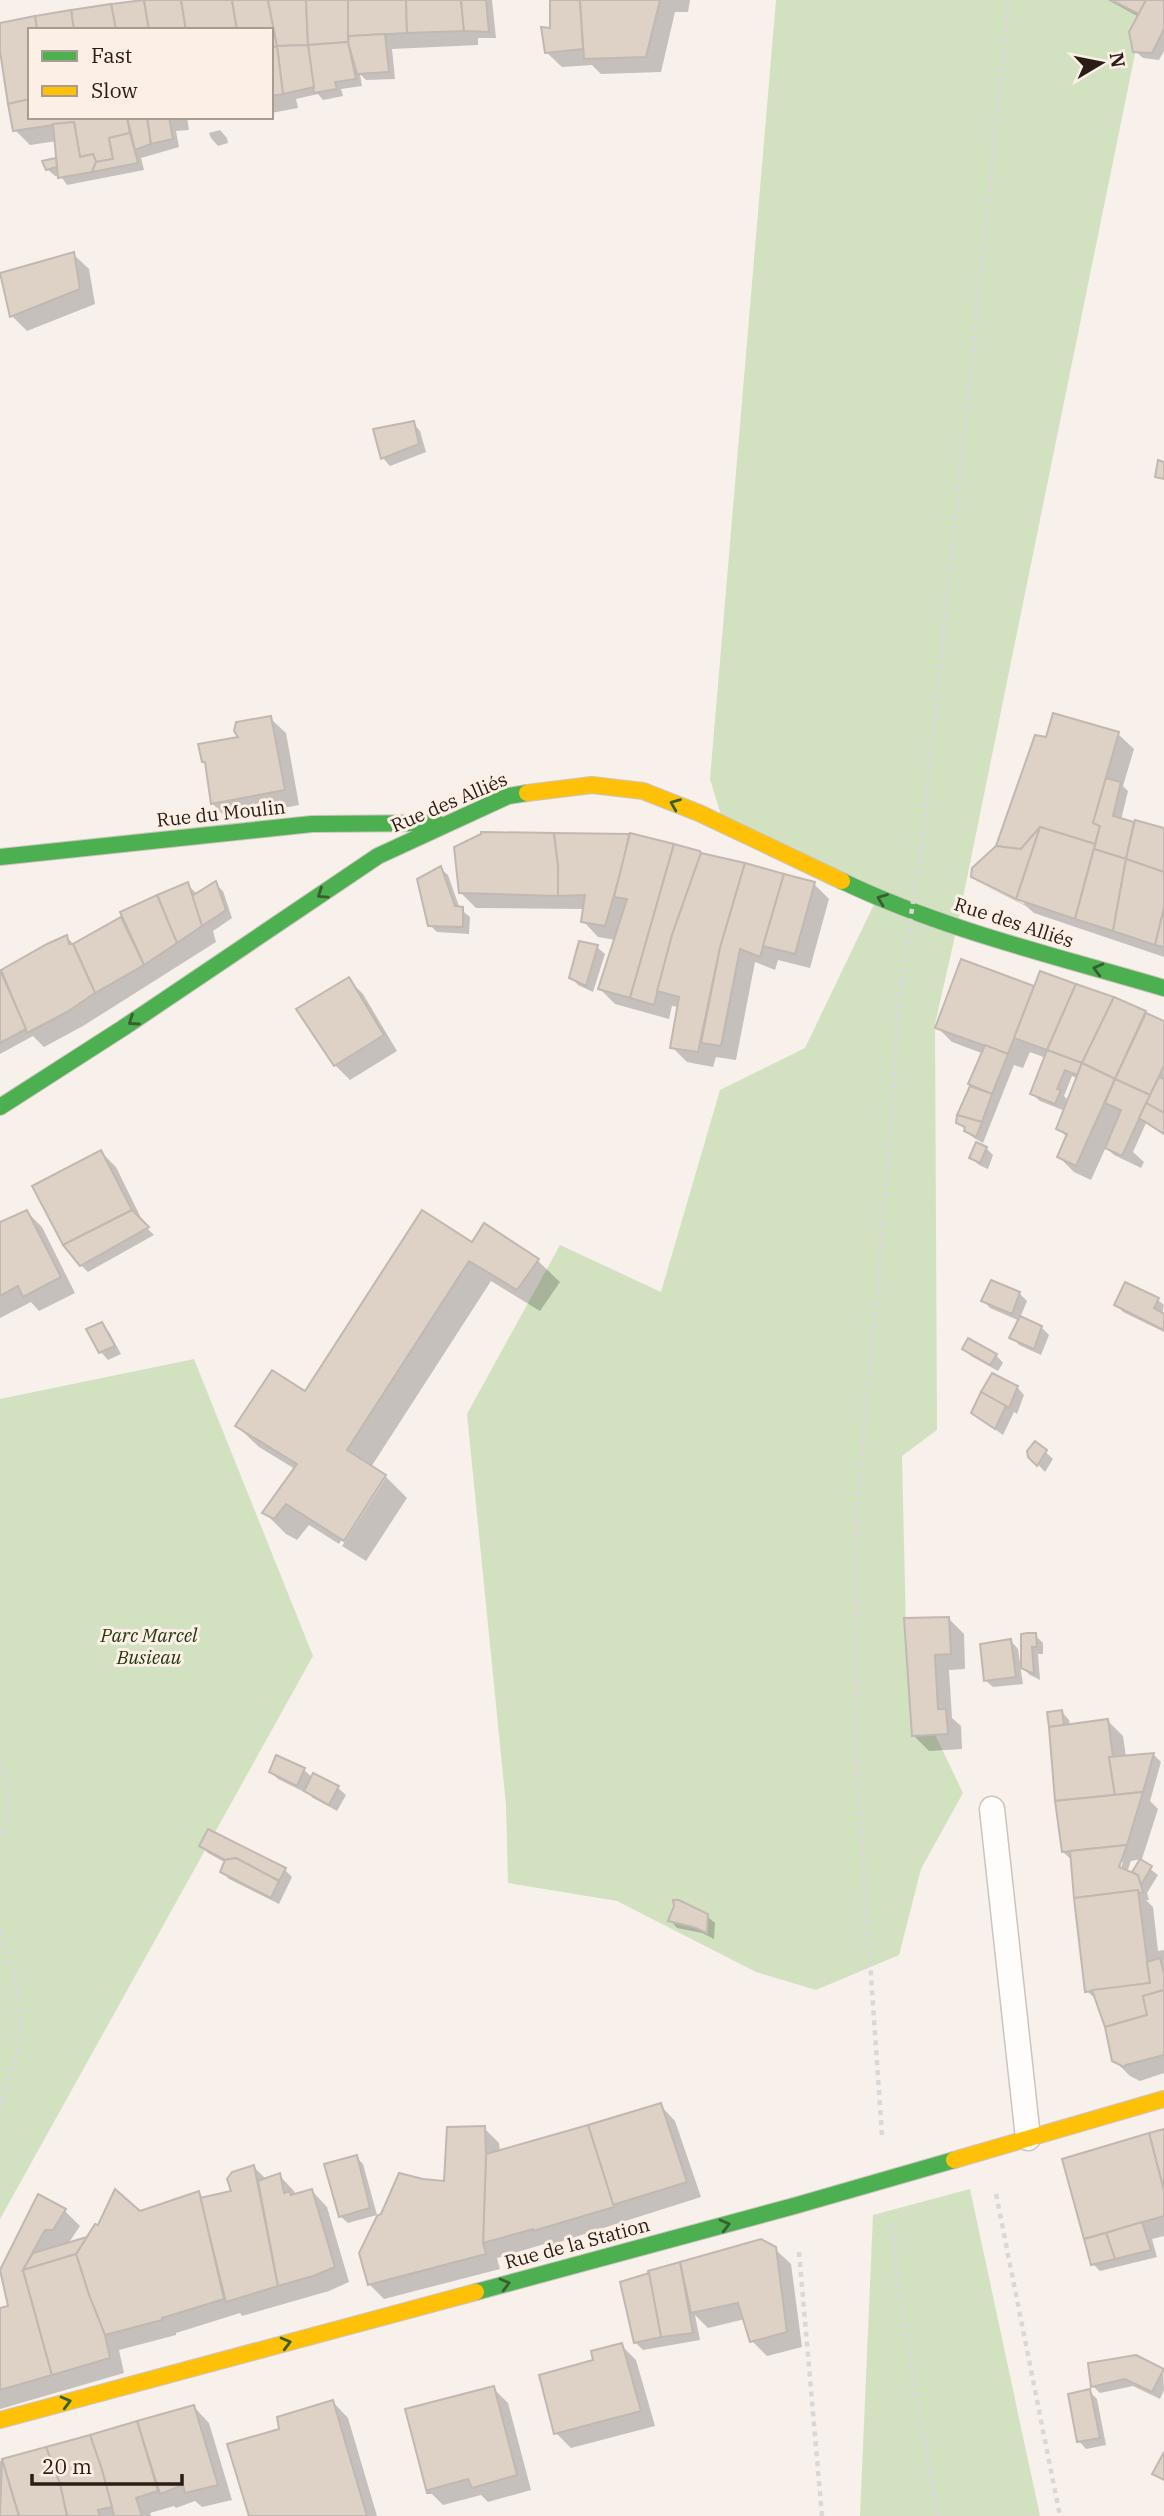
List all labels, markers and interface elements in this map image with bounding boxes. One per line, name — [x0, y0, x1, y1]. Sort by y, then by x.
legend — [28, 28, 273, 119]
north arrow — [1066, 28, 1136, 98]
text: Fast — [91, 41, 132, 69]
text: N — [1105, 51, 1131, 70]
text: Slow — [91, 76, 138, 104]
street label: Rue des Alliés — [387, 767, 511, 837]
street label: Rue du Moulin — [155, 794, 287, 832]
one-way arrow — [670, 798, 682, 812]
one-way arrow — [316, 886, 329, 899]
street label: Rue des Alliés — [951, 891, 1077, 953]
one-way arrow — [876, 893, 889, 907]
one-way arrow — [1092, 963, 1104, 978]
one-way arrow — [128, 1013, 141, 1025]
park label: Parc Marcel Busieau — [100, 1623, 198, 1669]
street label: Rue de la Station — [502, 2212, 652, 2274]
one-way arrow — [719, 2218, 731, 2233]
one-way arrow — [499, 2278, 511, 2292]
one-way arrow — [279, 2337, 291, 2351]
one-way arrow — [60, 2396, 72, 2410]
scale bar — [32, 2442, 182, 2486]
text: 20 m — [42, 2452, 92, 2480]

